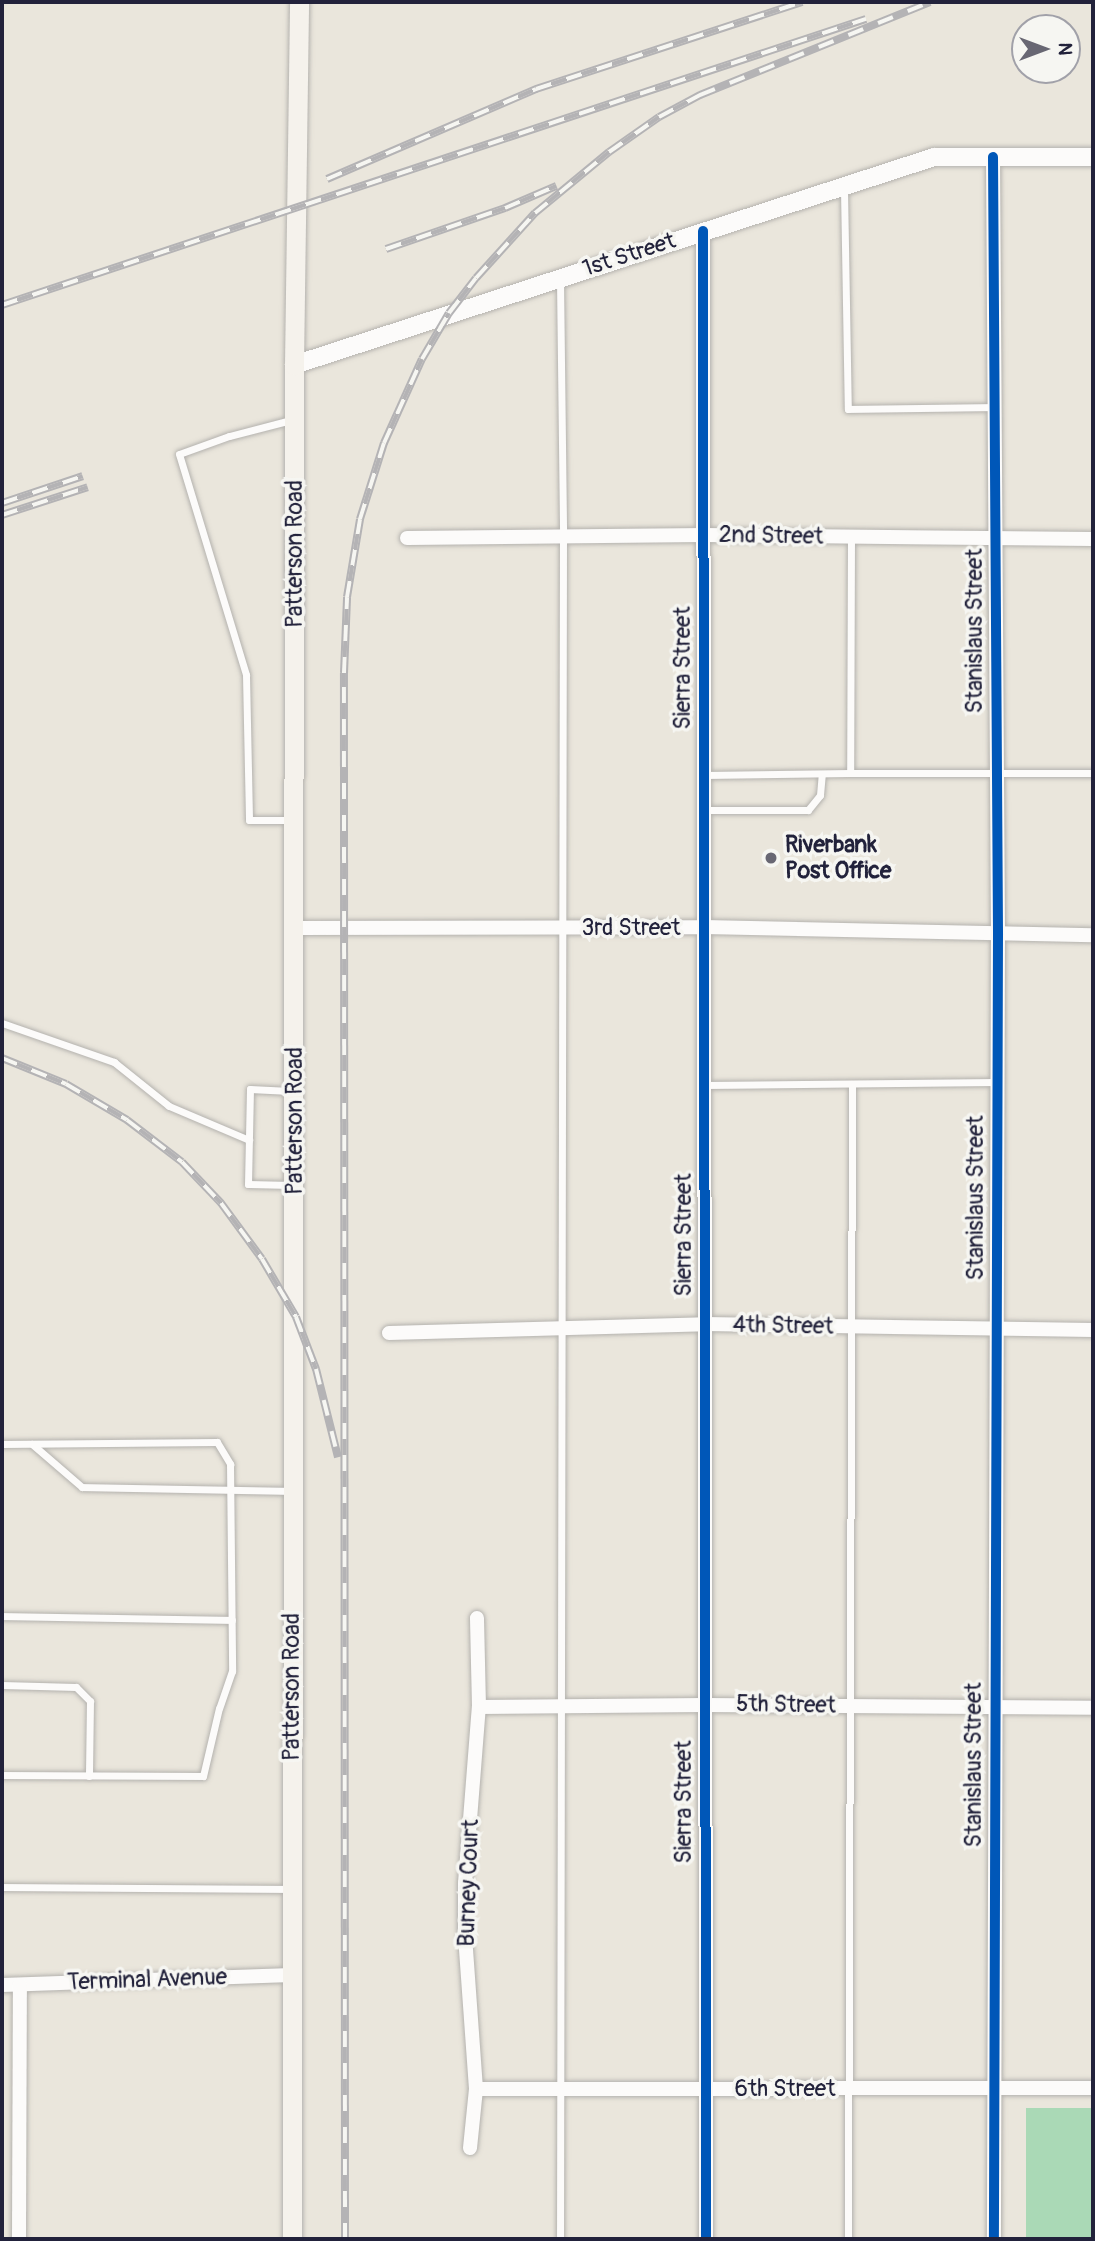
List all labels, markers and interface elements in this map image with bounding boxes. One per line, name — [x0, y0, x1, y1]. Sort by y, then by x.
north arrow — [1011, 14, 1081, 84]
text: N — [1053, 43, 1077, 55]
street label: 1st Street — [579, 227, 679, 283]
street label: Patterson Road — [281, 480, 309, 628]
street label: 2nd Street — [719, 521, 823, 551]
street label: Stanislaus Street — [961, 548, 989, 714]
street label: Sierra Street — [669, 606, 697, 730]
place label: Riverbank Post Office — [785, 831, 891, 885]
marker: Riverbank Post Office — [763, 850, 779, 866]
street label: 3rd Street — [581, 914, 681, 942]
street label: Patterson Road — [281, 1047, 309, 1195]
street label: Stanislaus Street — [962, 1115, 990, 1281]
street label: Sierra Street — [670, 1173, 698, 1297]
street label: 4th Street — [732, 1311, 834, 1341]
street label: Patterson Road — [278, 1613, 306, 1761]
street label: Stanislaus Street — [960, 1682, 988, 1848]
street label: 5th Street — [736, 1690, 836, 1720]
street label: Sierra Street — [670, 1740, 698, 1864]
street label: Burney Court — [453, 1819, 485, 1947]
street label: Terminal Avenue — [67, 1963, 227, 1997]
street label: 6th Street — [735, 2075, 835, 2103]

